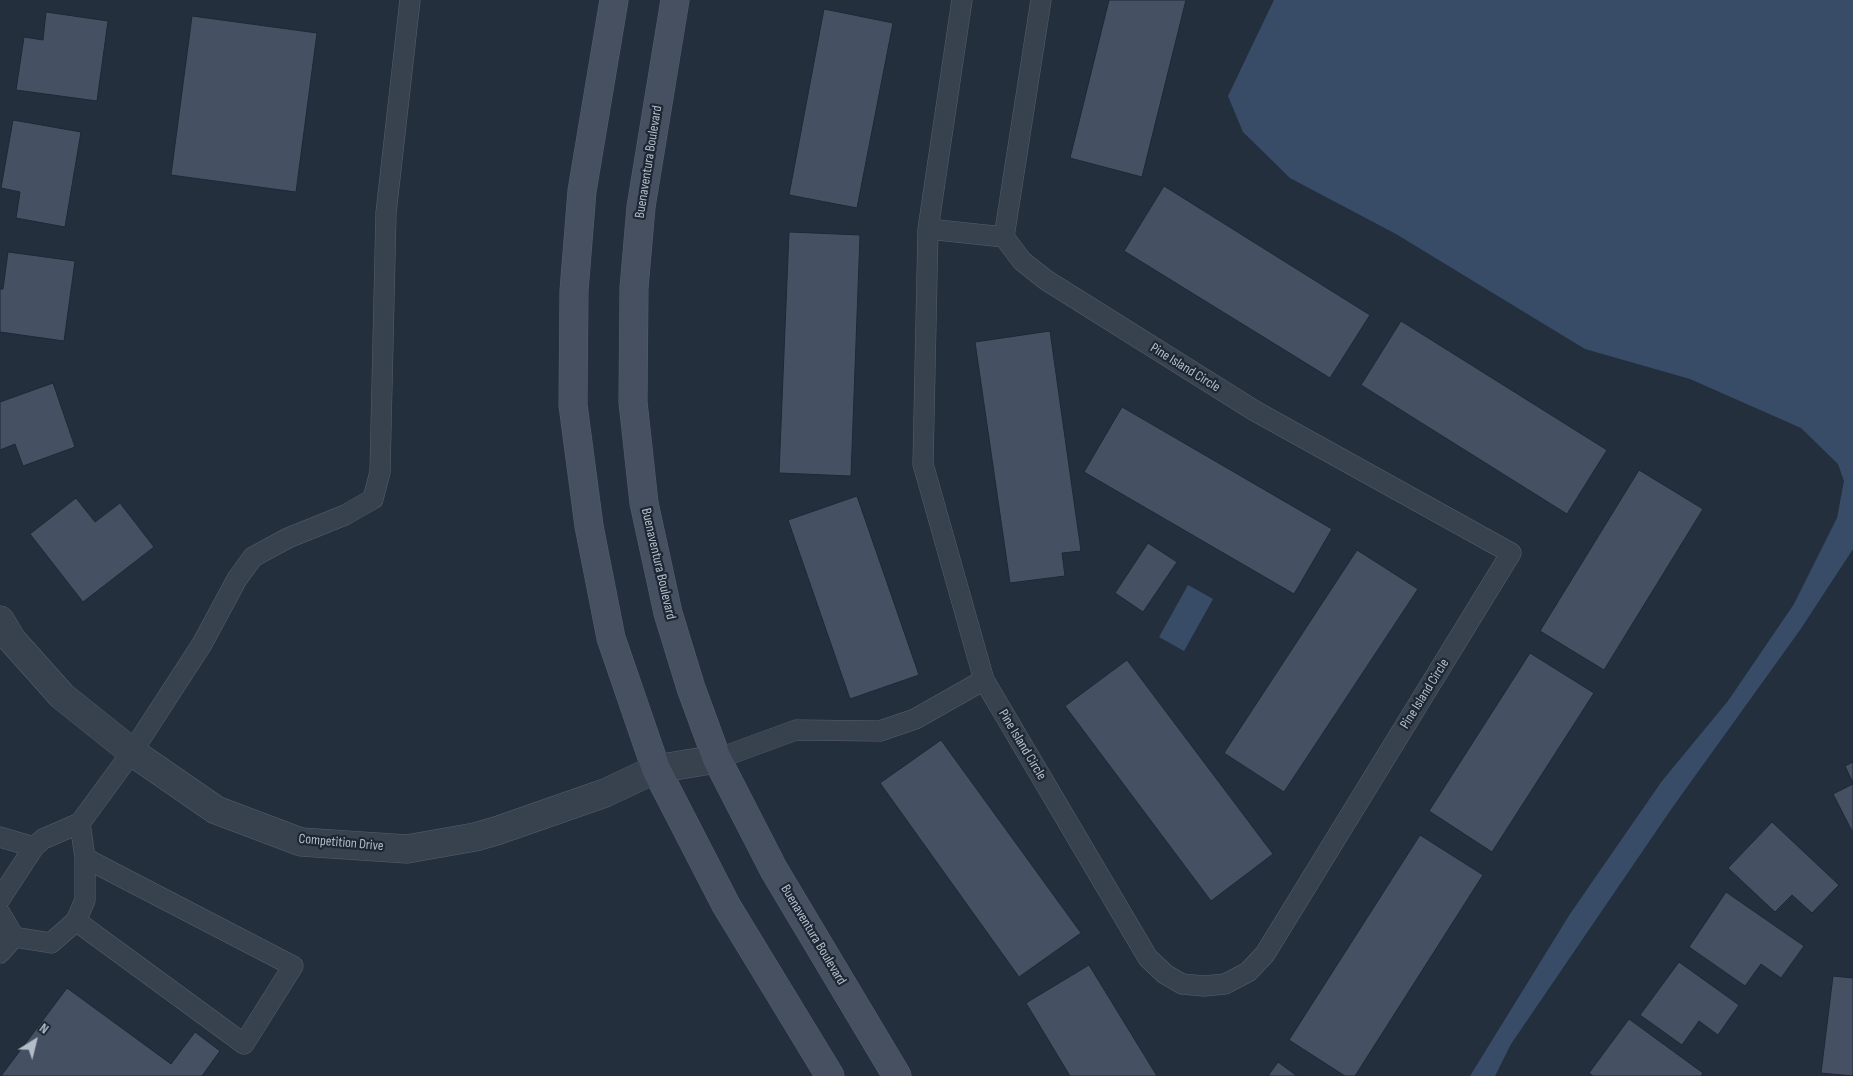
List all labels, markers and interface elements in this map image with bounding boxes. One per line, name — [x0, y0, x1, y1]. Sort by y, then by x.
street label: Buenaventura Boulevard — [632, 104, 666, 220]
street label: Pine Island Circle — [1147, 340, 1223, 396]
street label: Buenaventura Boulevard — [637, 507, 679, 621]
street label: Pine Island Circle — [1397, 656, 1453, 732]
street label: Pine Island Circle — [994, 707, 1050, 783]
street label: Competition Drive — [298, 831, 384, 855]
street label: Buenaventura Boulevard — [776, 882, 850, 988]
north arrow — [10, 1016, 60, 1066]
text: N — [36, 1019, 52, 1038]

